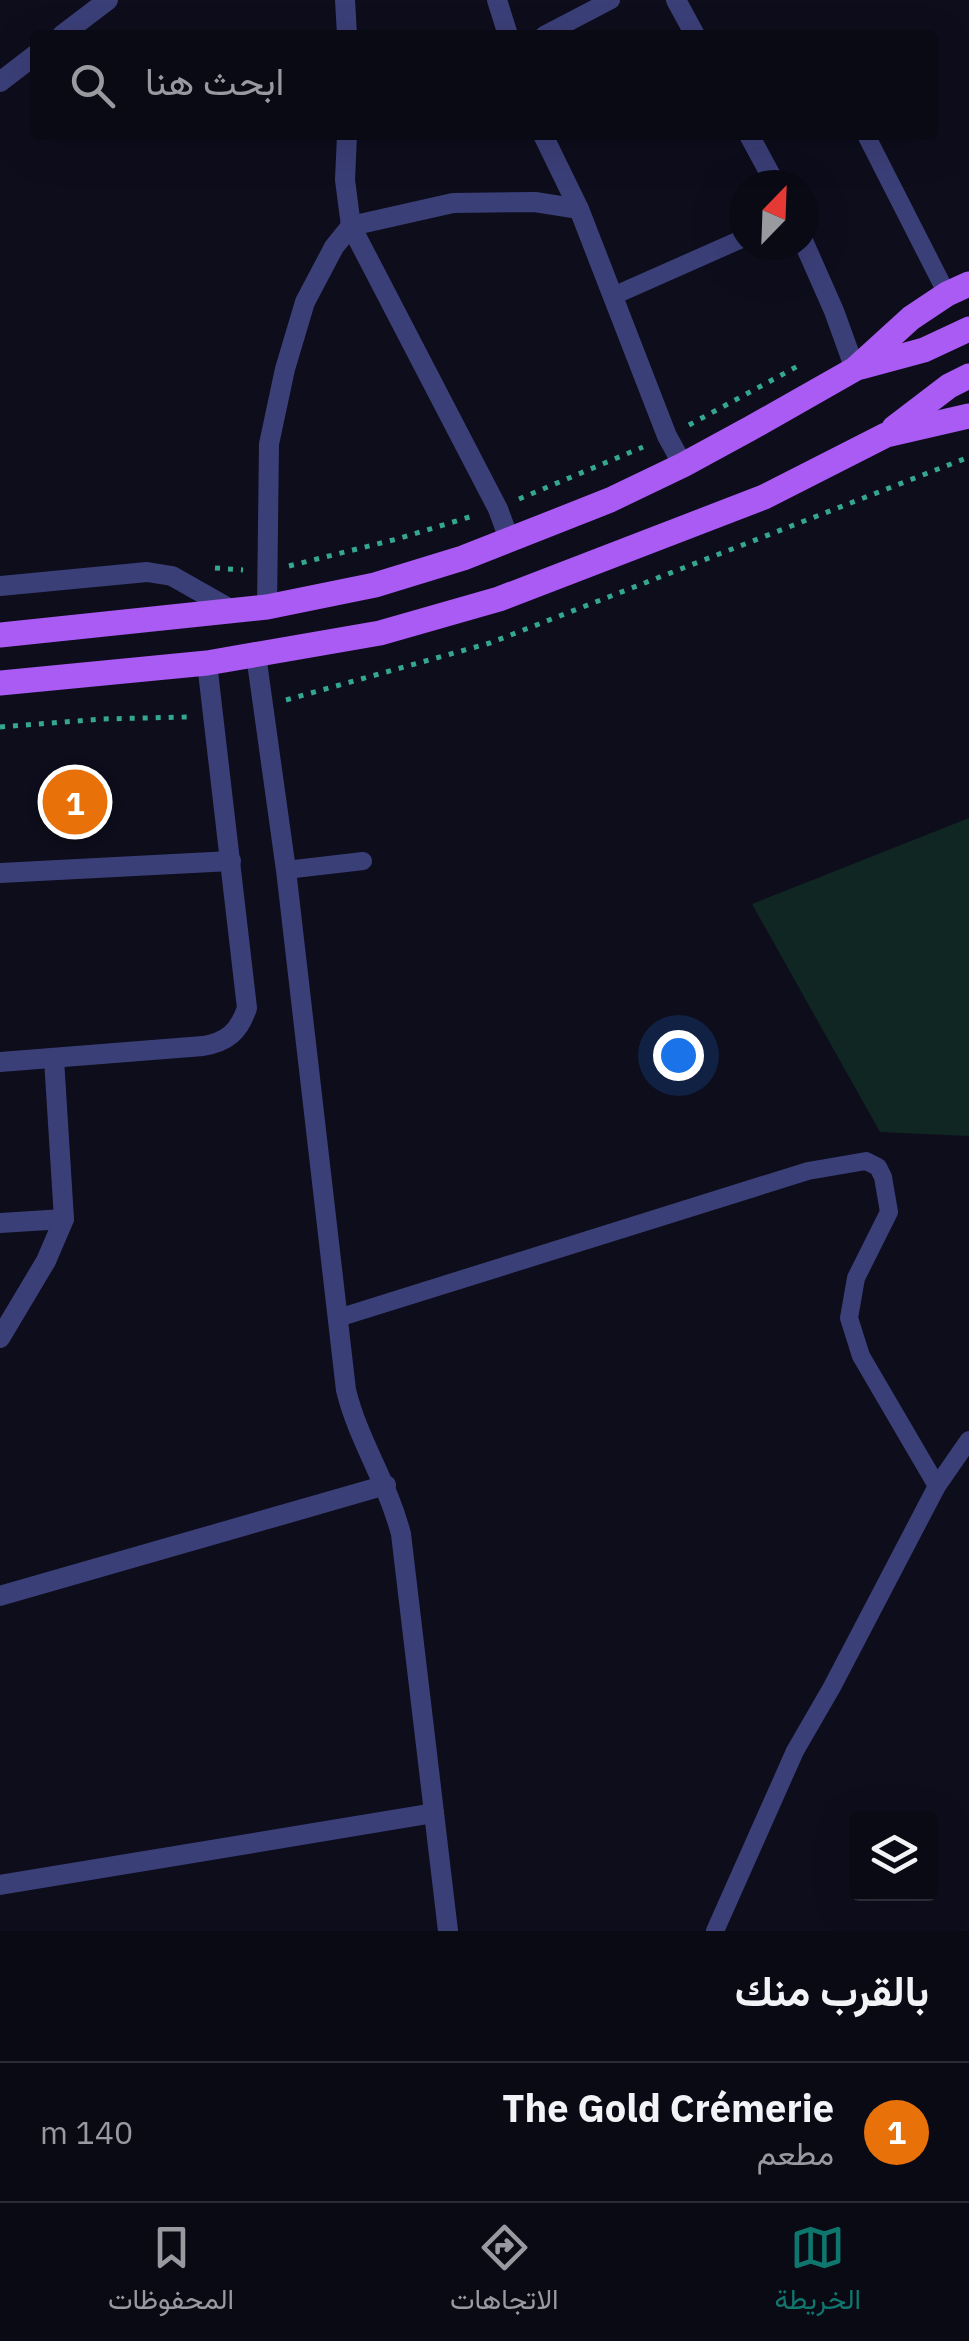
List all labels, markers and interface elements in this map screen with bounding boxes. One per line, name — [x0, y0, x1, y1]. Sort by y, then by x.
search box — [30, 30, 939, 140]
text: ابحث هنا — [145, 56, 284, 105]
icon: search — [65, 58, 120, 113]
north arrow — [729, 170, 819, 260]
pin: 1 — [42, 764, 108, 840]
your location — [653, 1030, 704, 1081]
map controls — [849, 1811, 939, 1901]
button: layers — [849, 1811, 939, 1901]
text: بالقرب منك — [735, 1963, 929, 2018]
text: The Gold Crémerie — [502, 2083, 834, 2132]
text: 140 m — [40, 2111, 133, 2153]
text: 1 — [887, 2111, 906, 2153]
text: مطعم — [757, 2132, 834, 2174]
tab: المحفوظات — [108, 2220, 234, 2324]
tab: الاتجاهات — [450, 2220, 559, 2324]
tab: الخريطة — [774, 2220, 861, 2324]

